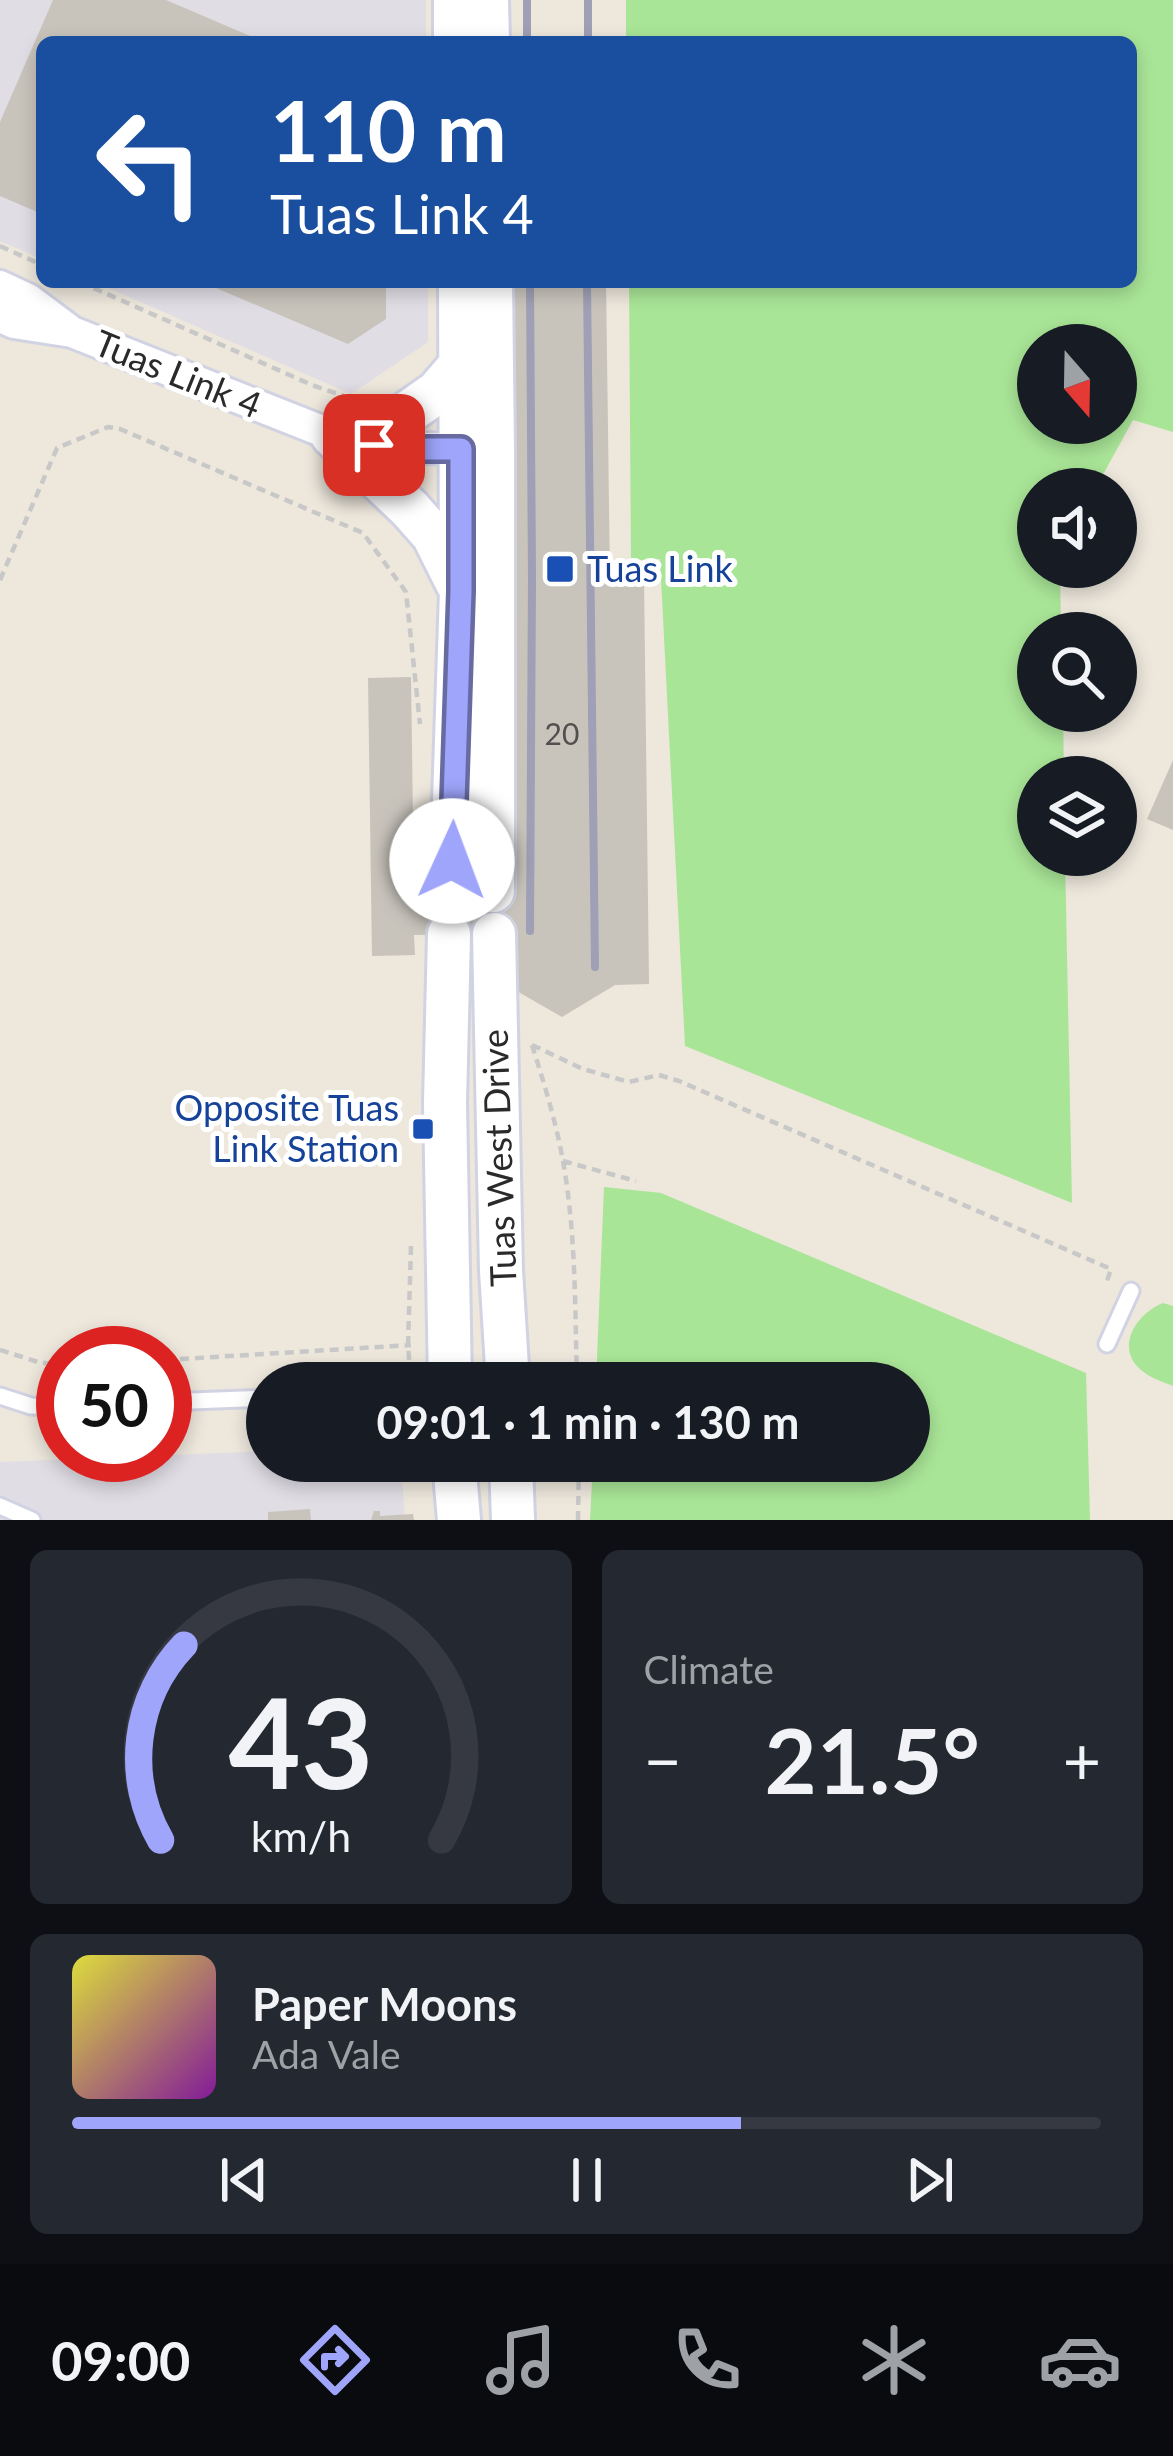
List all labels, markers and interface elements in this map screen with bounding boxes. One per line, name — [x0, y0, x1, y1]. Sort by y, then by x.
text: 110 m — [270, 79, 507, 180]
icon: left — [72, 84, 228, 240]
text: Tuas Link 4 — [270, 181, 534, 246]
street label: Tuas Link 4 — [89, 320, 268, 426]
north arrow — [1017, 324, 1137, 444]
map controls — [1017, 324, 1137, 876]
pin — [323, 394, 425, 496]
icon: arrive — [341, 412, 407, 478]
button: sound — [1017, 468, 1137, 588]
place label: Tuas Link — [587, 546, 733, 590]
marker: Tuas Link — [544, 553, 576, 585]
button: search — [1017, 612, 1137, 732]
house number: 20 — [545, 715, 579, 751]
button: layers — [1017, 756, 1137, 876]
position arrow — [389, 798, 515, 924]
street label: Tuas West Drive — [472, 1029, 524, 1288]
place label: Opposite Tuas Link Station — [175, 1085, 399, 1170]
marker: Opposite Tuas Link Station — [410, 1116, 436, 1142]
speed limit sign: 50 — [36, 1326, 192, 1482]
text: 09:01 · 1 min · 130 m — [377, 1395, 799, 1449]
text: Climate — [644, 1646, 774, 1692]
text: 43 — [228, 1666, 373, 1816]
text: 21.5° — [765, 1705, 980, 1813]
text: − — [644, 1720, 682, 1799]
text: + — [1063, 1720, 1101, 1799]
text: km/h — [251, 1810, 351, 1861]
text: Paper Moons — [252, 1977, 517, 2031]
text: Ada Vale — [252, 2031, 401, 2077]
icon: previous — [211, 2147, 277, 2213]
icon: pause — [554, 2147, 620, 2213]
icon: next — [897, 2147, 963, 2213]
icon: directions — [293, 2318, 377, 2402]
icon: music — [479, 2318, 563, 2402]
icon: phone — [665, 2318, 749, 2402]
icon: climate — [852, 2318, 936, 2402]
icon: car — [1038, 2318, 1122, 2402]
text: 09:00 — [51, 2328, 190, 2393]

